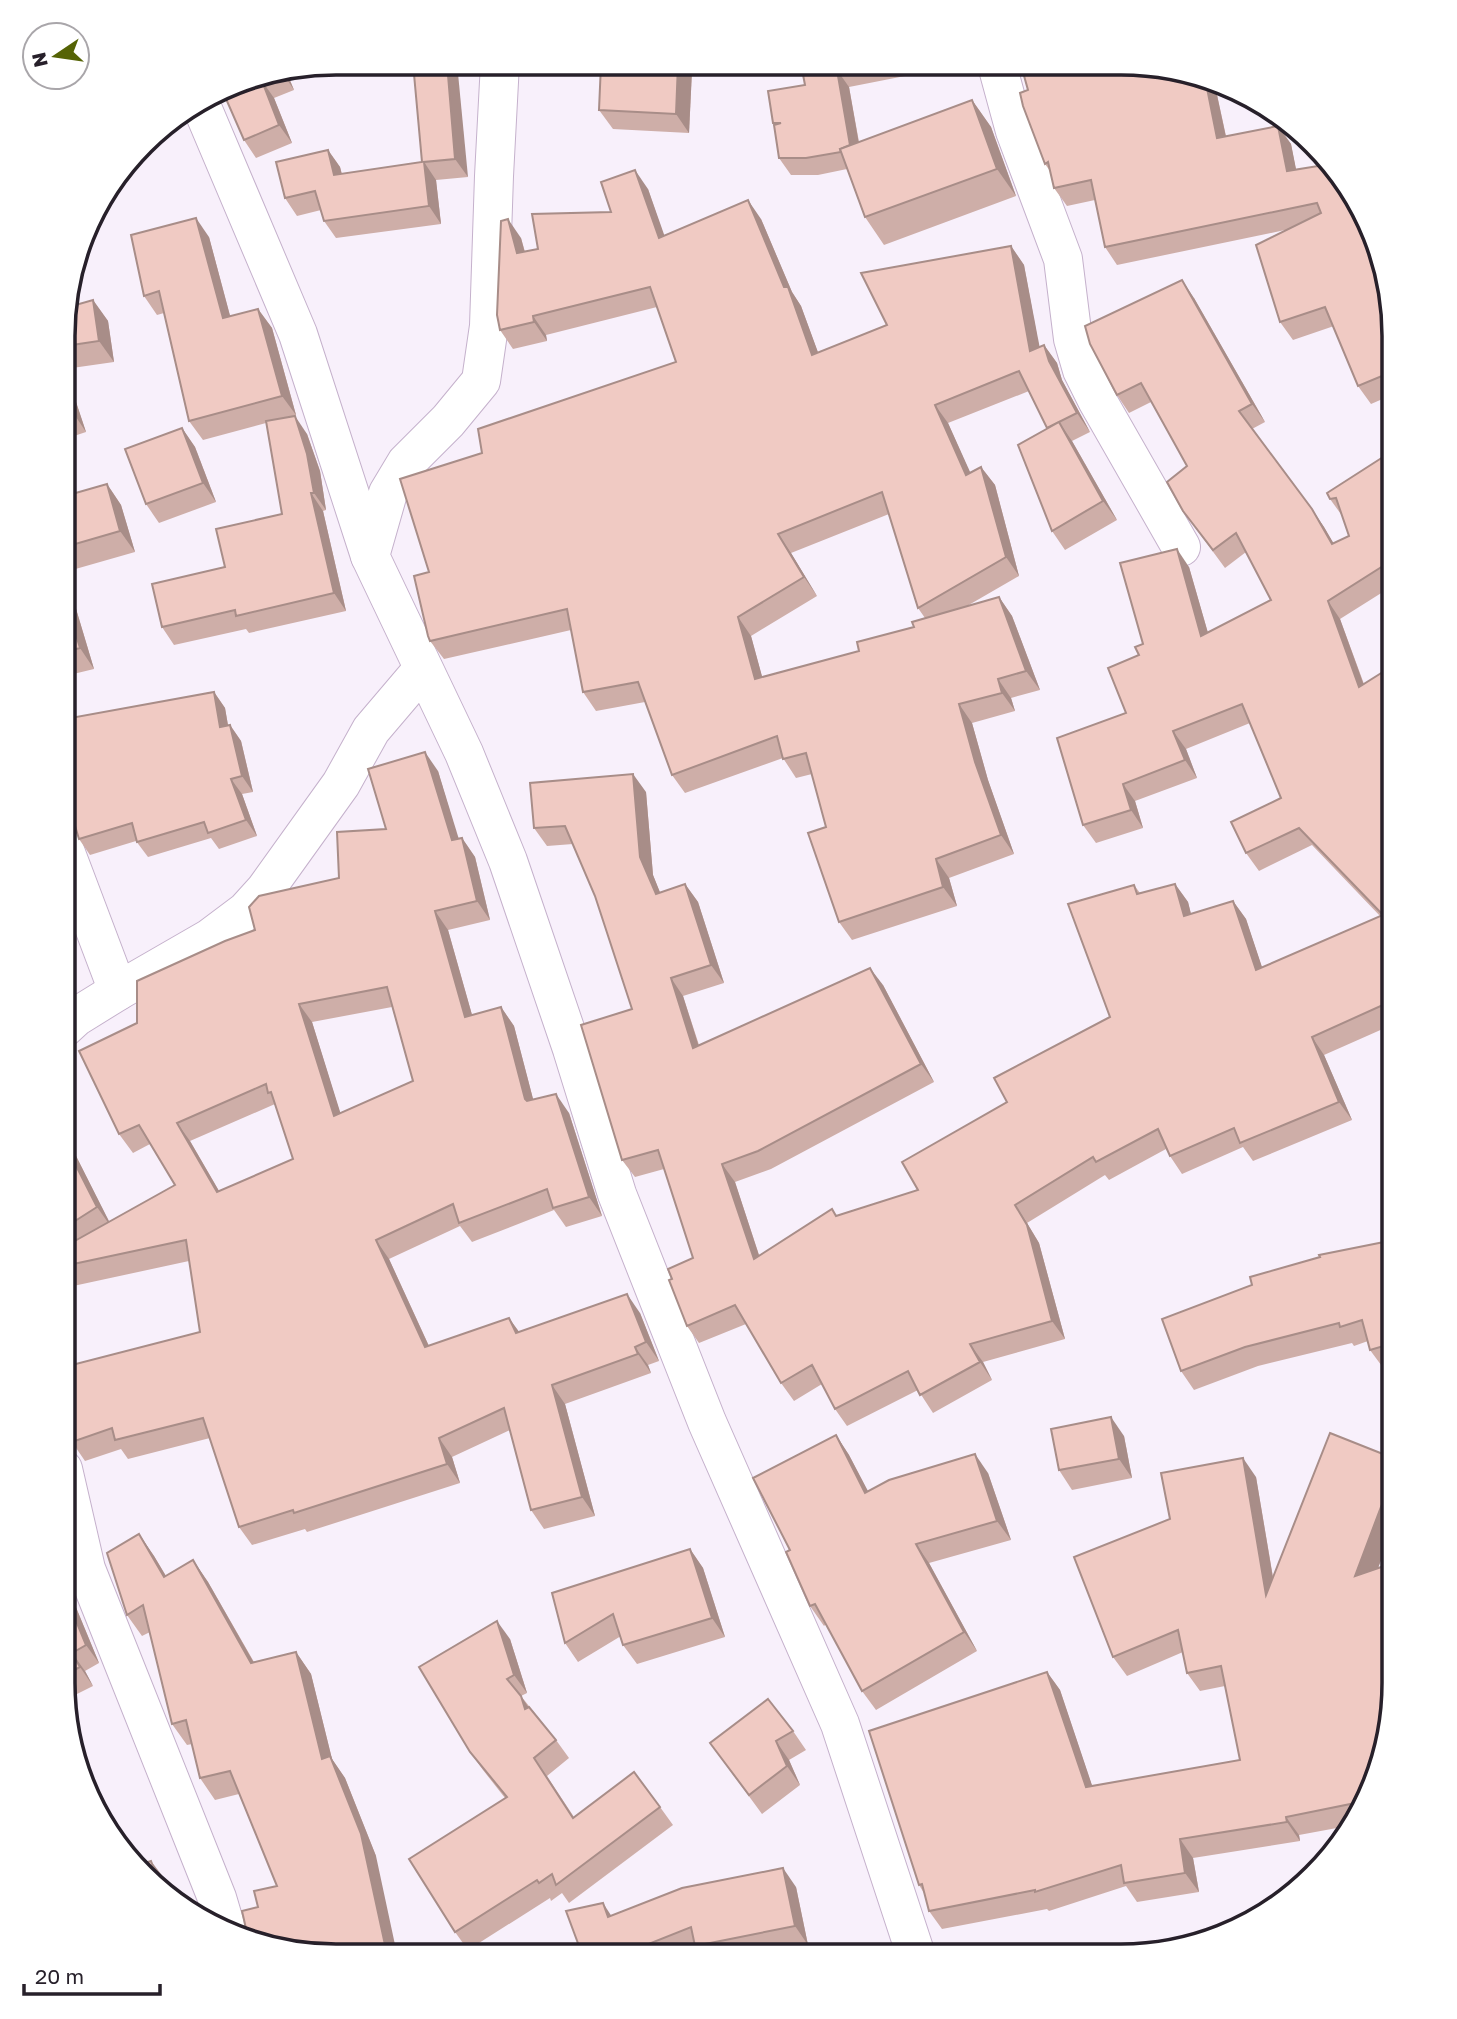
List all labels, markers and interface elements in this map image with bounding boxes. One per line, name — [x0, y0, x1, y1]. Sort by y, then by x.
north arrow — [21, 21, 91, 91]
text: N — [26, 50, 52, 70]
scale bar — [24, 1952, 161, 1996]
text: 20 m — [35, 1963, 84, 1989]

